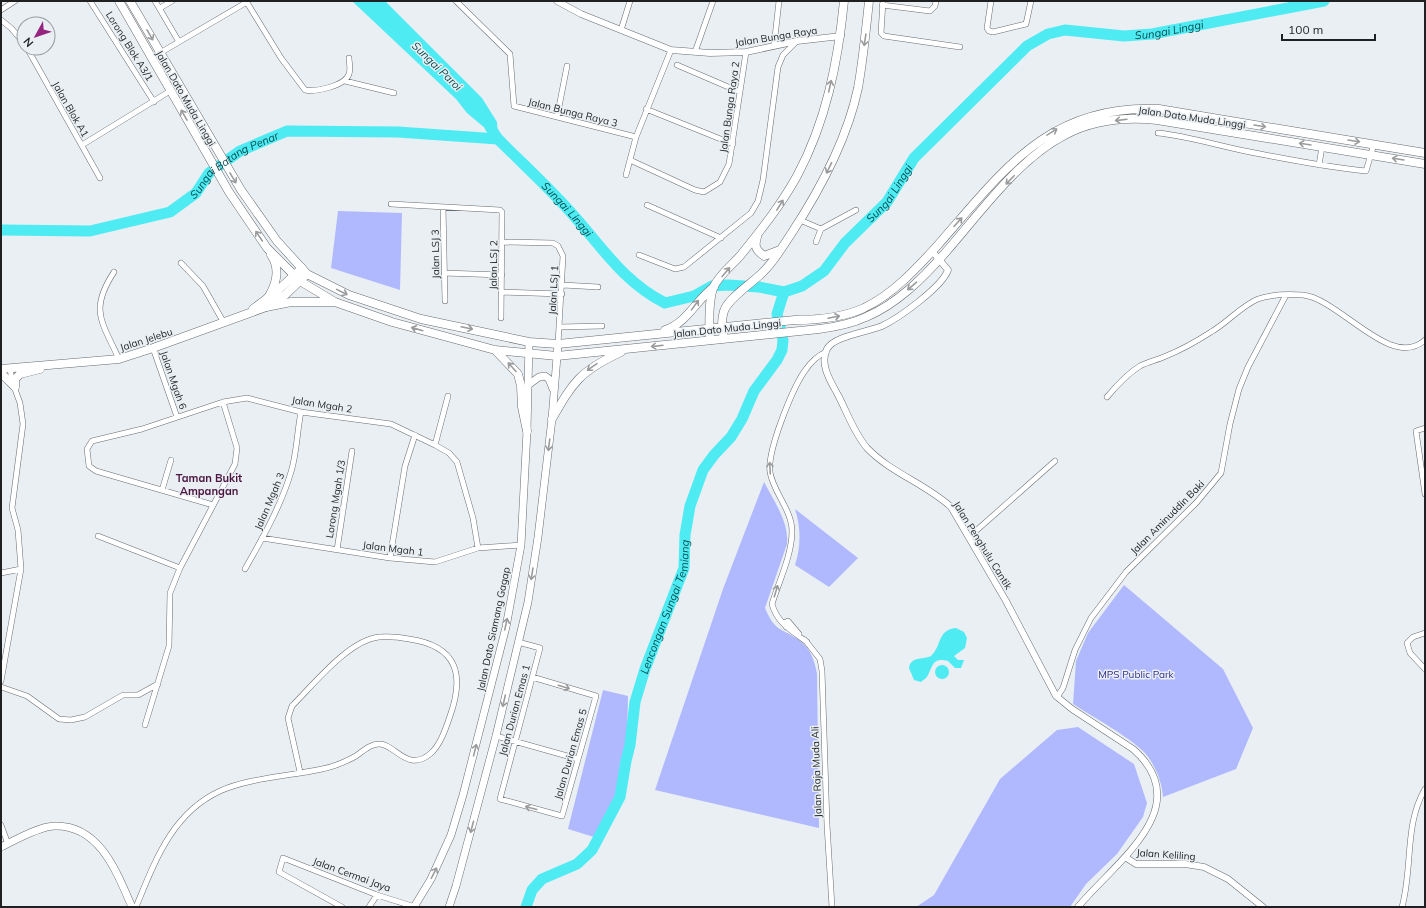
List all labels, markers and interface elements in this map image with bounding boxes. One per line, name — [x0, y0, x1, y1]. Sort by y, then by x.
street label: Lorong Blok A3/1 — [103, 9, 156, 84]
north arrow — [16, 16, 56, 56]
scale bar — [1282, 16, 1375, 42]
water label: Sungai Linggi — [1134, 17, 1205, 42]
text: 100 m — [1288, 22, 1323, 37]
street label: Jalan Bunga Raya — [734, 24, 818, 49]
one-way arrow — [146, 29, 154, 41]
one-way arrow — [861, 33, 869, 46]
text: N — [20, 35, 36, 50]
water label: Sungai Paroi — [409, 38, 465, 94]
street label: Jalan Dato Muda Linggi — [153, 48, 218, 148]
street label: Jalan Bunga Raya 2 — [717, 61, 742, 153]
street label: Jalan Blok A1 — [49, 79, 92, 139]
one-way arrow — [826, 79, 834, 92]
street label: Jalan Bunga Raya 3 — [527, 95, 619, 130]
street label: Jalan Dato Muda Linggi — [1137, 104, 1247, 131]
one-way arrow — [179, 109, 187, 121]
one-way arrow — [1115, 116, 1128, 123]
one-way arrow — [1253, 122, 1266, 130]
water label: Sungai Batang Penar — [187, 128, 282, 202]
one-way arrow — [1046, 128, 1058, 136]
one-way arrow — [1347, 137, 1360, 145]
one-way arrow — [1299, 140, 1312, 148]
one-way arrow — [1392, 155, 1405, 163]
water label: Sungai Linggi — [863, 161, 916, 226]
one-way arrow — [825, 162, 832, 174]
one-way arrow — [230, 172, 238, 184]
one-way arrow — [1005, 175, 1015, 185]
water label: Sungai Linggi — [539, 179, 596, 240]
one-way arrow — [776, 200, 784, 211]
one-way arrow — [953, 217, 963, 227]
street label: Jalan LSJ 3 — [429, 229, 442, 279]
one-way arrow — [255, 231, 263, 242]
street label: Jalan LSJ 2 — [487, 240, 500, 290]
street label: Jalan LSJ 1 — [546, 265, 561, 315]
one-way arrow — [721, 267, 730, 277]
one-way arrow — [907, 282, 917, 291]
one-way arrow — [336, 288, 348, 296]
one-way arrow — [691, 300, 699, 311]
one-way arrow — [827, 313, 840, 321]
street label: Jalan Dato Muda Linggi — [672, 316, 782, 341]
street label: Jalan Jelebu — [118, 325, 174, 354]
one-way arrow — [411, 325, 424, 332]
one-way arrow — [460, 325, 473, 333]
one-way arrow — [651, 342, 664, 350]
street label: Jalan Mgah 6 — [157, 349, 190, 411]
one-way arrow — [508, 362, 517, 372]
one-way arrow — [587, 363, 598, 371]
street label: Jalan Mgah 2 — [291, 393, 353, 416]
one-way arrow — [545, 438, 553, 451]
street label: Lorong Mgah 1/3 — [323, 459, 348, 539]
one-way arrow — [767, 462, 774, 475]
street label: Jalan Mgah 3 — [252, 470, 287, 532]
district label: Taman Bukit Ampangan — [176, 471, 242, 498]
street label: Jalan Aminuddin Baki — [1128, 478, 1207, 557]
street label: Jalan Penghulu Cantik — [950, 499, 1015, 593]
street label: Jalan Mgah 1 — [362, 538, 424, 559]
water label: Lencongan Sungai Temiang — [637, 539, 692, 676]
street label: Jalan Dato Siamang Gagap — [474, 566, 513, 692]
one-way arrow — [528, 567, 536, 580]
one-way arrow — [773, 585, 780, 598]
one-way arrow — [503, 618, 511, 631]
street label: Jalan Durian Emas 1 — [496, 663, 533, 757]
park label: MPS Public Park — [1098, 668, 1175, 681]
one-way arrow — [557, 684, 570, 691]
one-way arrow — [500, 694, 507, 707]
street label: Jalan Durian Emas 5 — [551, 707, 590, 801]
street label: Jalan Raja Muda Ali — [808, 726, 825, 818]
one-way arrow — [472, 744, 479, 757]
one-way arrow — [525, 804, 538, 811]
one-way arrow — [468, 820, 475, 833]
street label: Jalan Keliling — [1136, 846, 1196, 863]
street label: Jalan Cermai Jaya — [311, 854, 393, 895]
one-way arrow — [431, 867, 438, 879]

